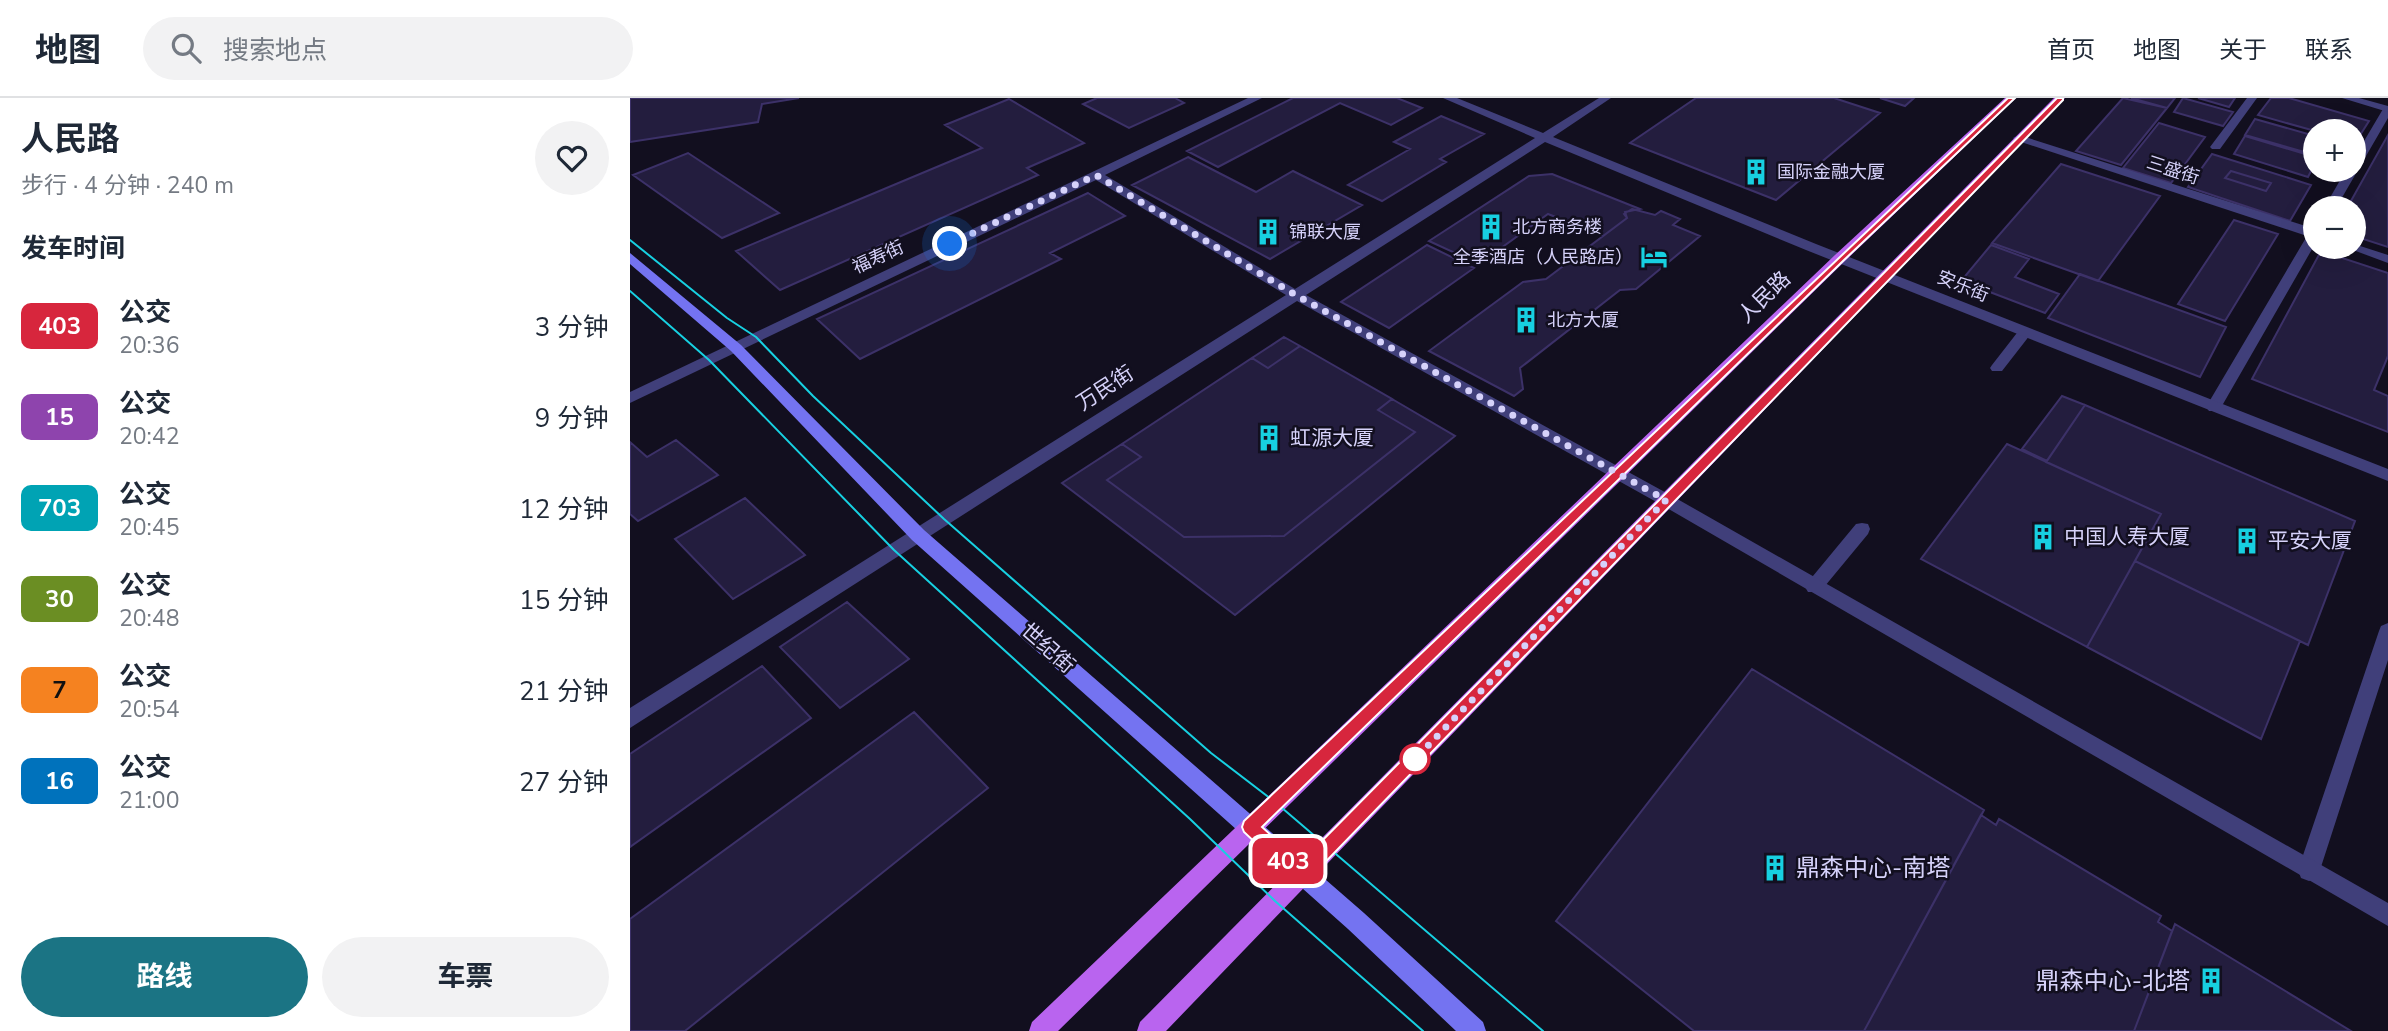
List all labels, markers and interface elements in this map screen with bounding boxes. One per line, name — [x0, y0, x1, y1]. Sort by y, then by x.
search box — [143, 17, 633, 80]
text: 地图 — [35, 28, 101, 73]
icon: search — [167, 29, 205, 67]
text: 搜索地点 — [223, 33, 327, 68]
text: 首页 — [2047, 34, 2095, 66]
text: 地图 — [2133, 34, 2181, 66]
text: 关于 — [2219, 34, 2267, 66]
text: 联系 — [2305, 34, 2353, 66]
text: 人民路 — [21, 117, 120, 162]
map controls — [2303, 119, 2366, 259]
button: + — [2303, 119, 2366, 182]
button: heart — [535, 121, 609, 195]
street label: 三盛街 — [2144, 150, 2202, 190]
building icon: 国际金融大厦 — [1741, 157, 1771, 187]
place label: 国际金融大厦 — [1777, 160, 1885, 184]
text: 步行 · 4 分钟 · 240 m — [21, 170, 234, 201]
button: − — [2303, 196, 2366, 259]
building icon: 北方商务楼 — [1476, 212, 1506, 242]
place label: 北方商务楼 — [1512, 215, 1602, 239]
building icon: 锦联大厦 — [1253, 217, 1283, 247]
place label: 锦联大厦 — [1289, 220, 1361, 244]
your location — [932, 226, 967, 261]
text: 发车时间 — [21, 231, 125, 266]
street label: 福寿街 — [848, 235, 908, 279]
hotel icon: 全季酒店（人民路店） — [1639, 242, 1669, 272]
place label: 全季酒店（人民路店） — [1453, 245, 1633, 269]
street label: 人民路 — [1732, 265, 1796, 329]
street label: 安乐街 — [1933, 265, 1993, 307]
text: 公交 — [119, 295, 171, 330]
building icon: 北方大厦 — [1511, 305, 1541, 335]
place label: 北方大厦 — [1547, 308, 1619, 332]
text: 403 — [38, 310, 81, 342]
text: 3 分钟 — [535, 310, 609, 345]
text: 20:36 — [119, 330, 179, 361]
street label: 万民街 — [1071, 359, 1139, 417]
text: 公交 — [119, 386, 171, 421]
text: 15 — [45, 401, 74, 433]
text: 9 分钟 — [535, 401, 609, 436]
text: 20:42 — [119, 421, 179, 452]
building icon: 虹源大厦 — [1254, 423, 1284, 453]
place label: 虹源大厦 — [1290, 424, 1374, 452]
text: 公交 — [119, 477, 171, 512]
text: 703 — [38, 492, 81, 524]
text: 12 分钟 — [519, 492, 609, 527]
text: 20:45 — [119, 512, 179, 543]
building icon: 中国人寿大厦 — [2028, 522, 2058, 552]
place label: 中国人寿大厦 — [2064, 523, 2190, 551]
building icon: 平安大厦 — [2232, 526, 2262, 556]
place label: 平安大厦 — [2268, 527, 2352, 555]
text: 公交 — [119, 568, 171, 603]
text: 30 — [45, 583, 74, 615]
text: 15 分钟 — [519, 583, 609, 618]
text: 20:48 — [119, 603, 179, 634]
street label: 世纪街 — [1015, 617, 1081, 679]
text: 公交 — [119, 659, 171, 694]
text: 7 — [52, 674, 67, 706]
text: 21 分钟 — [519, 674, 609, 709]
text: 20:54 — [119, 694, 179, 725]
unlabelled marker — [1400, 744, 1430, 774]
text: 公交 — [119, 750, 171, 785]
text: 16 — [45, 765, 74, 797]
text: 27 分钟 — [519, 765, 609, 800]
text: 21:00 — [119, 785, 179, 816]
line badge: 403 — [1248, 838, 1328, 884]
text: 403 — [1266, 845, 1310, 877]
place label: 鼎森中心-南塔 — [1796, 852, 1950, 884]
building icon: 鼎森中心-南塔 — [1760, 853, 1790, 883]
button: 路线 — [21, 937, 308, 1017]
button: 车票 — [322, 937, 609, 1017]
place label: 鼎森中心-北塔 — [2036, 965, 2190, 997]
building icon: 鼎森中心-北塔 — [2196, 966, 2226, 996]

